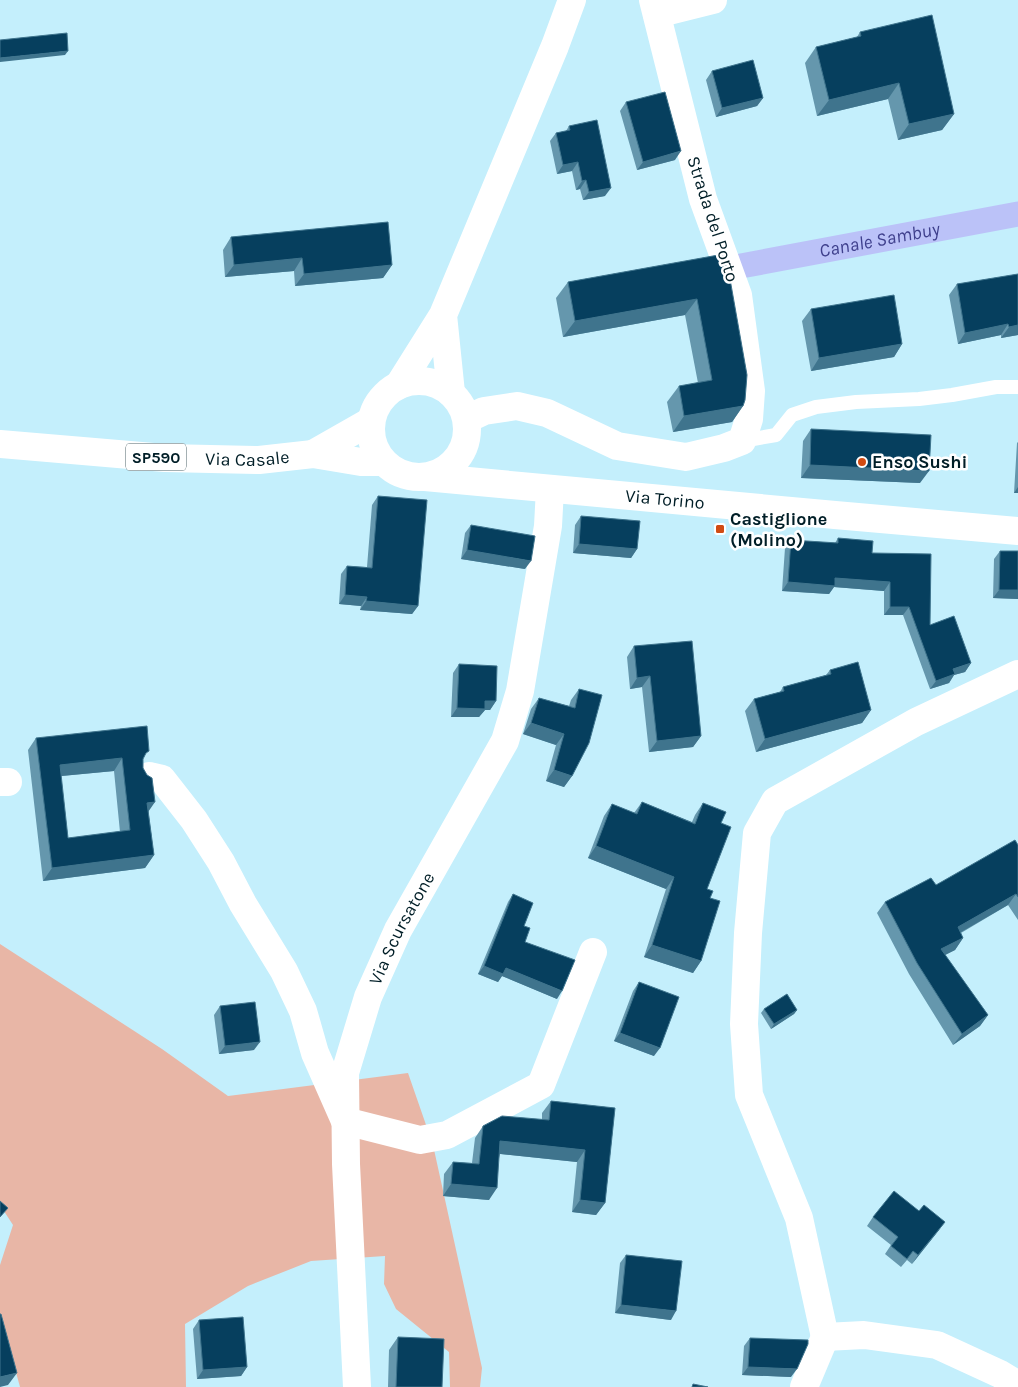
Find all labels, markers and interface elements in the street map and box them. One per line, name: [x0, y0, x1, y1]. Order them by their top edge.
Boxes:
street label: Strada del Porto: [682, 153, 744, 285]
water label: Canale Sambuy: [817, 218, 942, 262]
road number: SP590: [126, 444, 186, 471]
street label: Via Casale: [205, 446, 291, 471]
place label: Enso Sushi: [872, 451, 967, 473]
marker: Enso Sushi: [856, 456, 868, 468]
street label: Via Torino: [624, 485, 706, 514]
place label: Castiglione (Molino): [730, 508, 827, 551]
marker: Castiglione (Molino): [714, 523, 726, 535]
street label: Via Scursatone: [364, 868, 439, 988]

